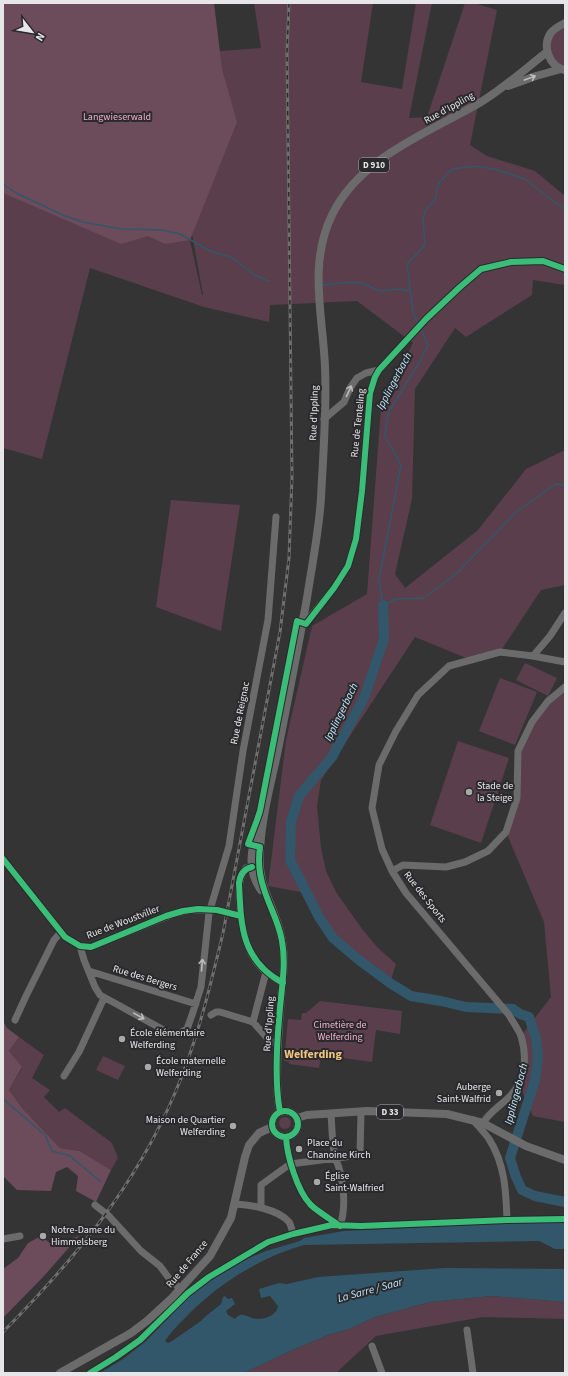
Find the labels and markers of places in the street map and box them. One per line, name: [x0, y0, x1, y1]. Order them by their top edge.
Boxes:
place label: Stade de la Steige: [477, 779, 513, 805]
marker: Stade de la Steige: [464, 787, 474, 797]
place label: École élémentaire Welferding: [130, 1026, 205, 1052]
marker: École élémentaire Welferding: [117, 1034, 127, 1044]
place label: École maternelle Welferding: [156, 1054, 226, 1080]
marker: École maternelle Welferding: [143, 1062, 153, 1072]
place label: Auberge Saint-Walfrid: [437, 1080, 491, 1106]
marker: Auberge Saint-Walfrid: [494, 1088, 504, 1098]
place label: Maison de Quartier Welferding: [146, 1113, 226, 1139]
marker: Maison de Quartier Welferding: [228, 1121, 238, 1131]
place label: Place du Chanoine Kirch: [307, 1136, 371, 1162]
marker: Place du Chanoine Kirch: [294, 1144, 304, 1154]
place label: Église Saint-Walfried: [325, 1169, 384, 1195]
marker: Église Saint-Walfried: [312, 1177, 322, 1187]
place label: Notre-Dame du Himmelsberg: [51, 1223, 115, 1249]
marker: Notre-Dame du Himmelsberg: [38, 1231, 48, 1241]

